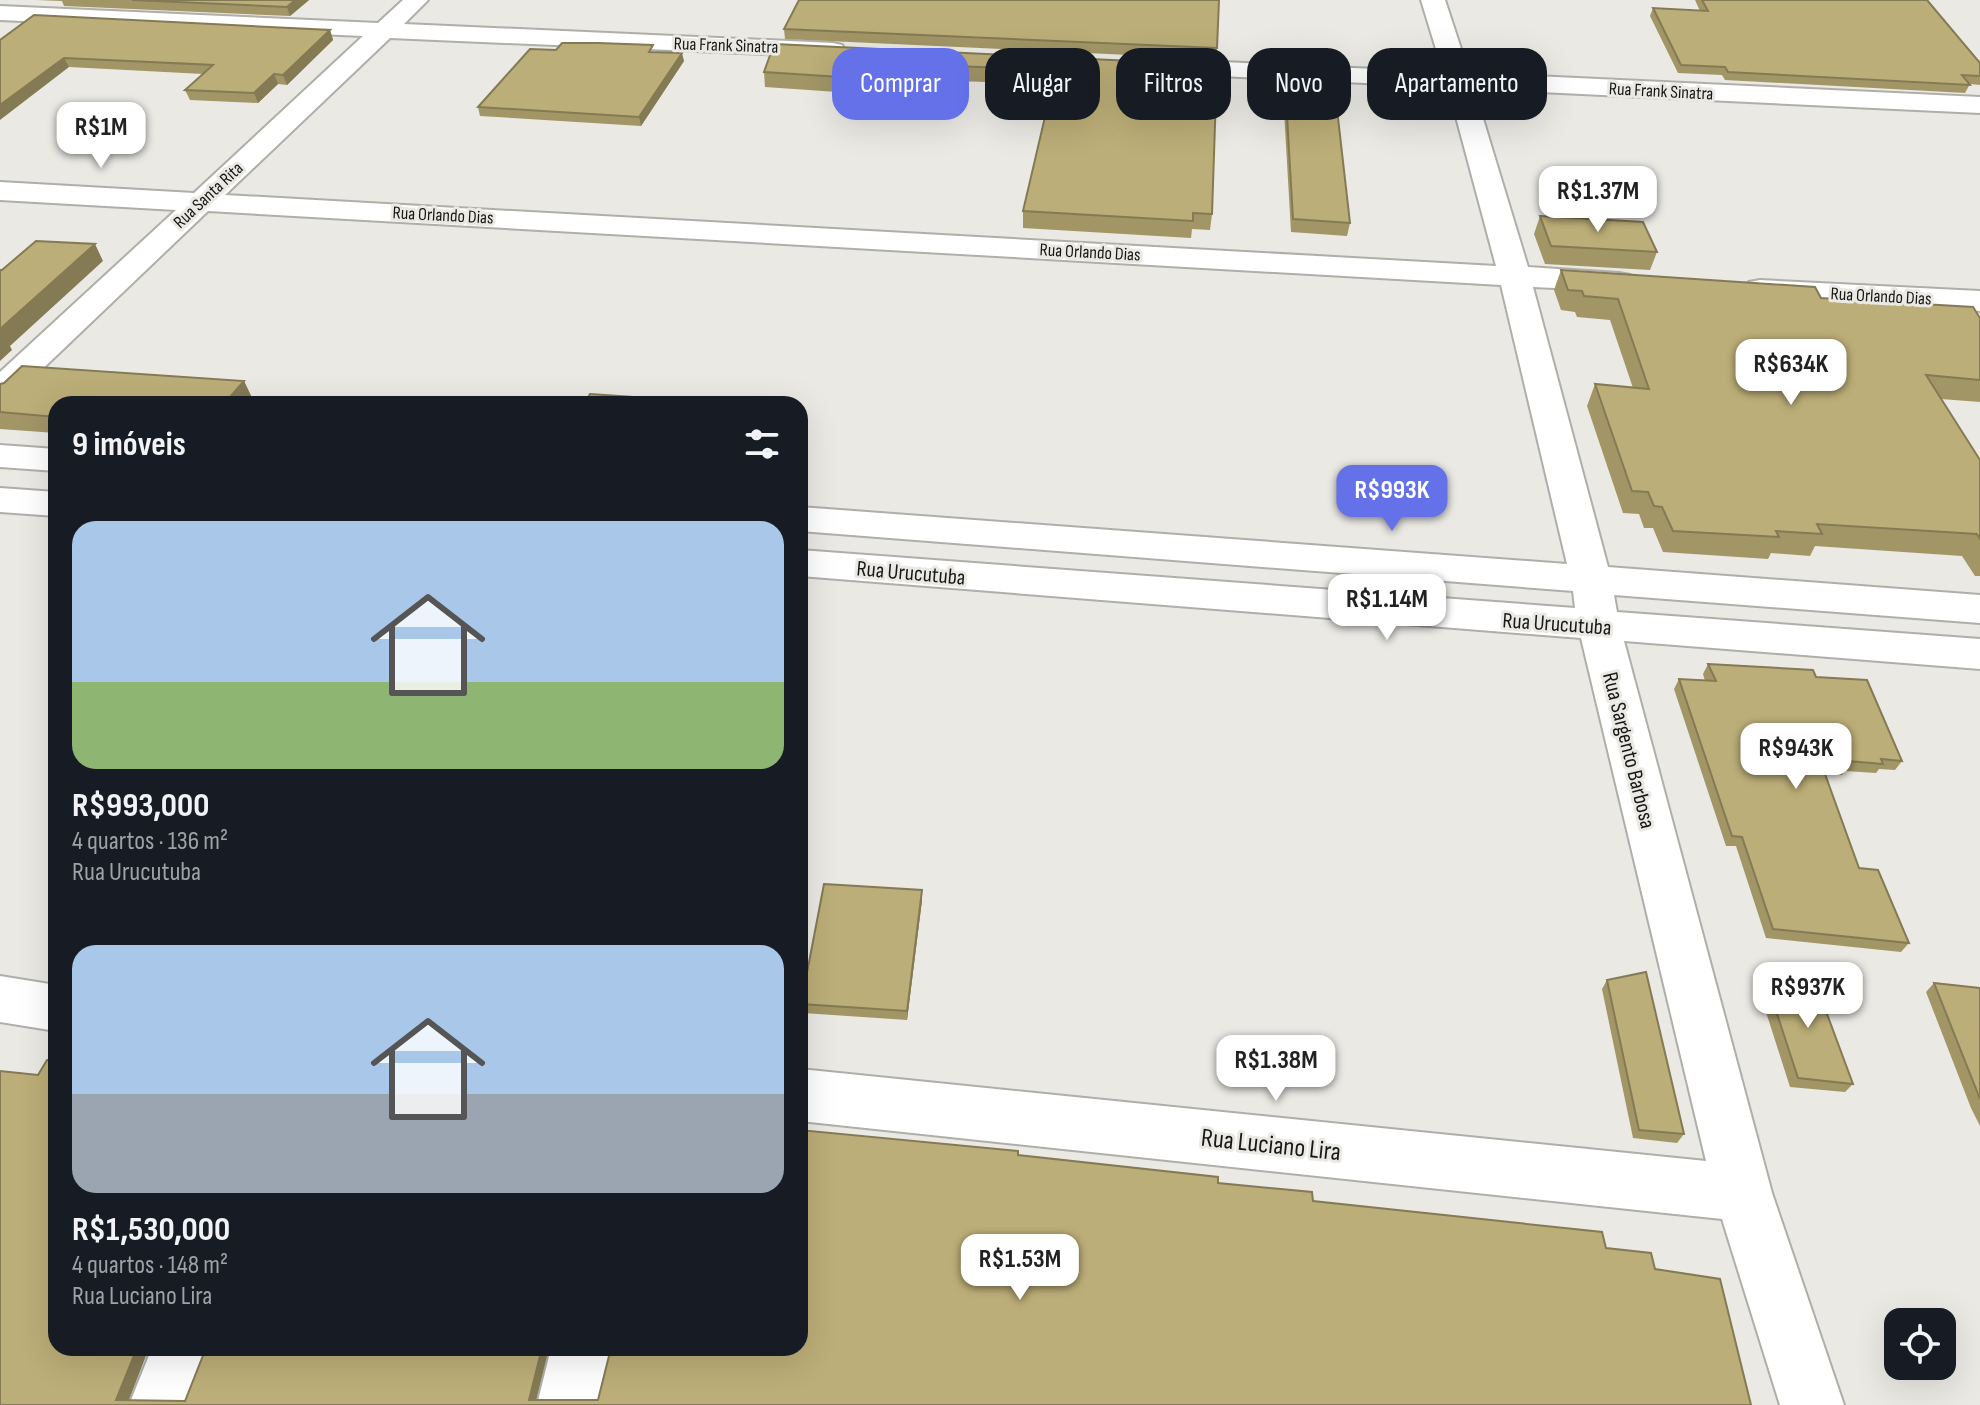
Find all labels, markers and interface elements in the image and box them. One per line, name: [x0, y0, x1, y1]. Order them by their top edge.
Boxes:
street label: Rua Frank Sinatra: [673, 33, 779, 58]
chip: Comprar: [832, 48, 969, 120]
chip: Alugar: [985, 48, 1100, 120]
chip: Filtros: [1116, 48, 1231, 120]
chip: Novo: [1247, 48, 1351, 120]
chip: Apartamento: [1367, 48, 1547, 120]
street label: Rua Frank Sinatra: [1608, 78, 1714, 105]
pin: R$1M: [54, 102, 148, 170]
text: R$1M: [75, 112, 127, 143]
street label: Rua Santa Rita: [169, 158, 247, 233]
pin: R$1.37M: [1524, 166, 1672, 234]
text: R$1.37M: [1557, 176, 1639, 207]
street label: Rua Orlando Dias: [392, 202, 494, 229]
street label: Rua Orlando Dias: [1039, 239, 1141, 266]
street label: Rua Orlando Dias: [1830, 283, 1932, 310]
pin: R$634K: [1726, 339, 1856, 407]
text: R$634K: [1754, 349, 1828, 380]
icon: filters: [740, 422, 784, 466]
text: 9 imóveis: [72, 424, 186, 465]
pin: R$993K: [1327, 465, 1457, 533]
text: R$993K: [1354, 475, 1430, 506]
street label: Rua Urucutuba: [855, 555, 966, 592]
icon: home: [356, 573, 500, 717]
pin: R$1.14M: [1313, 574, 1461, 642]
text: R$1.14M: [1346, 584, 1428, 615]
street label: Rua Urucutuba: [1501, 607, 1612, 642]
street label: Rua Sargento Barbosa: [1596, 669, 1661, 831]
pin: R$943K: [1731, 723, 1861, 791]
text: R$943K: [1759, 733, 1834, 764]
text: R$993,000: [72, 785, 209, 826]
text: 4 quartos · 136 m²: [72, 826, 228, 857]
text: Rua Urucutuba: [72, 857, 201, 888]
pin: R$937K: [1743, 962, 1873, 1030]
text: R$937K: [1771, 972, 1845, 1003]
icon: home: [356, 997, 500, 1141]
pin: R$1.38M: [1202, 1035, 1350, 1103]
text: R$1.38M: [1234, 1045, 1318, 1076]
street label: Rua Luciano Lira: [1199, 1123, 1342, 1168]
text: R$1,530,000: [72, 1209, 230, 1250]
pin: R$1.53M: [946, 1234, 1094, 1302]
text: R$1.53M: [979, 1244, 1061, 1275]
text: 4 quartos · 148 m²: [72, 1250, 228, 1281]
text: Rua Luciano Lira: [72, 1281, 212, 1312]
map controls: [1884, 1308, 1956, 1380]
button: locate: [1884, 1308, 1956, 1380]

